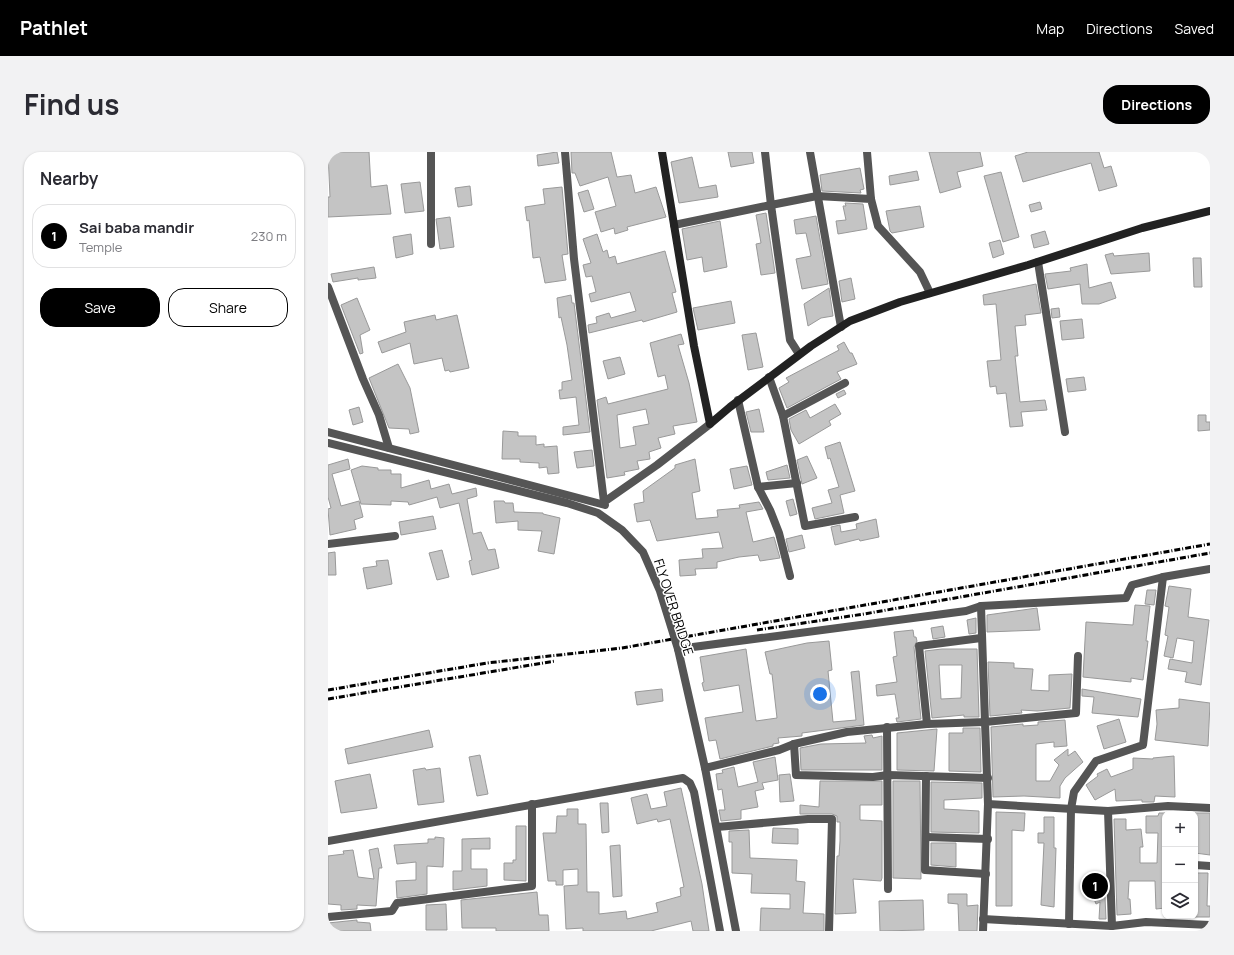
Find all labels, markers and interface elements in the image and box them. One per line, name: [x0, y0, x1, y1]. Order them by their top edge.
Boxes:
text: Pathlet: [20, 15, 88, 41]
text: Map: [1036, 19, 1064, 38]
text: Directions: [1086, 19, 1153, 38]
text: Saved: [1175, 19, 1214, 38]
text: Find us: [24, 85, 119, 123]
button: Directions: [1103, 85, 1210, 124]
text: Nearby: [40, 167, 98, 190]
text: Sai baba mandir: [79, 217, 194, 238]
text: 1: [51, 227, 57, 245]
text: 230 m: [251, 227, 287, 245]
text: Temple: [79, 238, 122, 256]
button: Save: [40, 288, 160, 327]
button: Share: [168, 288, 288, 327]
street label: FLY OVER BRIDGE: [650, 556, 698, 658]
your location: [810, 684, 830, 704]
map controls: [1162, 811, 1198, 919]
button: +: [1162, 811, 1198, 847]
button: −: [1162, 847, 1198, 883]
pin: 1: [1082, 871, 1108, 901]
button: layers: [1162, 883, 1198, 919]

